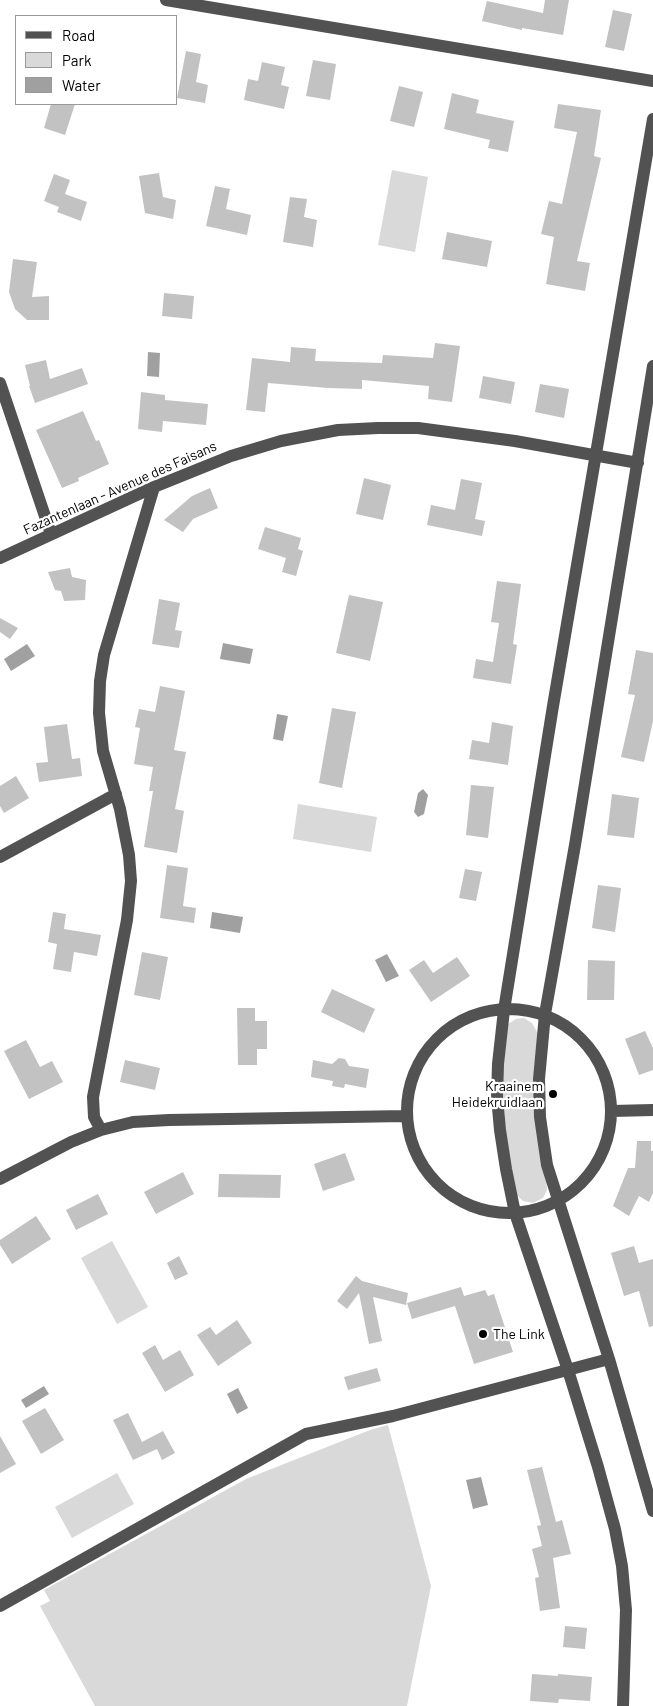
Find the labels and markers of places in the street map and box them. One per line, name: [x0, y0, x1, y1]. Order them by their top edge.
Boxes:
place label: Kraainem Heidekruidlaan: [452, 1078, 543, 1110]
marker: Kraainem Heidekruidlaan: [547, 1088, 559, 1100]
place label: The Link: [493, 1326, 545, 1342]
marker: The Link: [477, 1328, 489, 1340]

